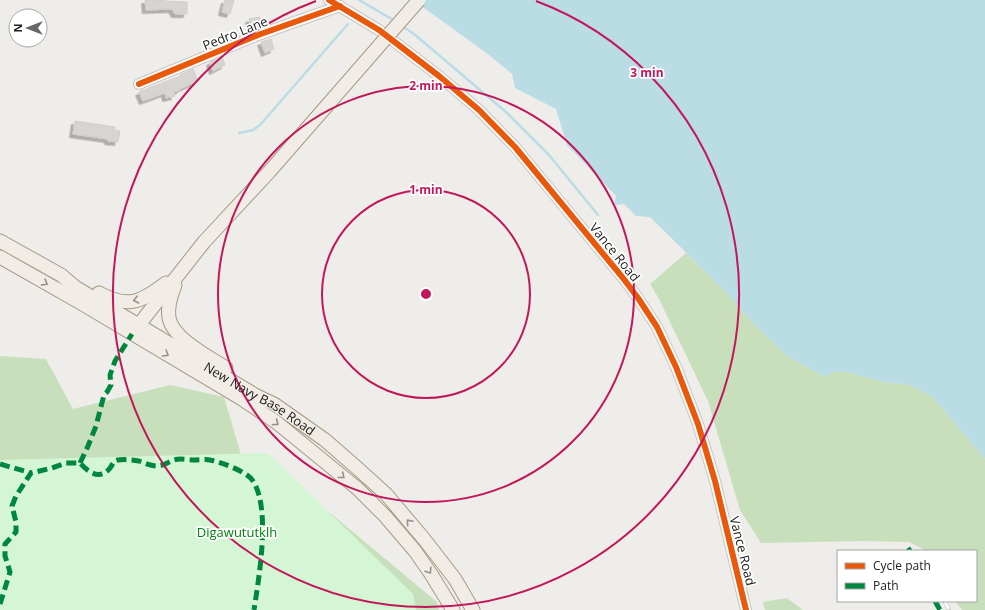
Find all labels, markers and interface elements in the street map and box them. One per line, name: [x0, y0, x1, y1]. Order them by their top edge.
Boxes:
north arrow: [8, 8, 48, 48]
street label: Pedro Lane: [200, 12, 270, 54]
text: N: [10, 24, 25, 32]
text: 3 min: [630, 64, 664, 81]
text: 2 min: [409, 77, 443, 94]
text: 1 min: [409, 181, 443, 198]
street label: Vance Road: [586, 219, 644, 285]
one-way arrow: [41, 278, 48, 285]
centre of rings: [419, 287, 433, 301]
one-way arrow: [133, 295, 140, 304]
one-way arrow: [162, 350, 169, 357]
street label: New Navy Base Road: [201, 357, 319, 439]
one-way arrow: [272, 418, 279, 426]
one-way arrow: [337, 471, 345, 478]
street label: Vance Road: [726, 514, 760, 588]
one-way arrow: [407, 519, 414, 526]
park label: Digawututklh: [197, 523, 277, 541]
legend: [837, 550, 977, 602]
text: Cycle path: [873, 557, 931, 574]
one-way arrow: [424, 567, 432, 574]
text: Path: [873, 577, 899, 594]

